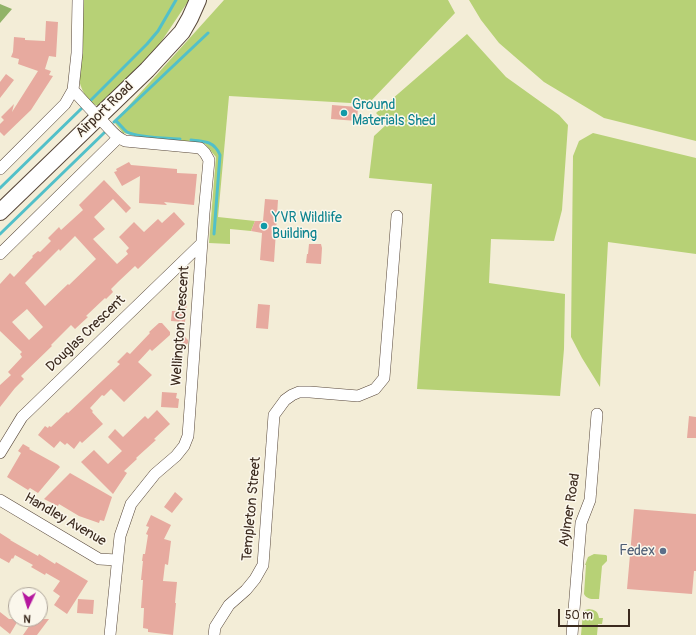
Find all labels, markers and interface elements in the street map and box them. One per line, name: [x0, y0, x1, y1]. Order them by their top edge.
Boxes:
street label: Airport Road: [73, 78, 137, 142]
place label: Ground Materials Shed: [352, 97, 436, 130]
marker: Ground Materials Shed: [339, 108, 349, 118]
place label: YVR Wildlife Building: [272, 210, 342, 242]
marker: YVR Wildlife Building: [259, 221, 269, 231]
street label: Wellington Crescent: [168, 265, 194, 387]
street label: Douglas Crescent: [43, 292, 129, 376]
street label: Templeton Street: [239, 456, 265, 562]
street label: Aylmer Road: [556, 472, 584, 548]
street label: Handley Avenue: [21, 490, 109, 550]
place label: Fedex: [619, 543, 655, 559]
marker: Fedex: [658, 546, 668, 556]
north arrow: [8, 587, 48, 627]
scale bar: [560, 601, 632, 627]
text: 50 m: [565, 608, 593, 623]
text: N: [23, 612, 31, 625]

